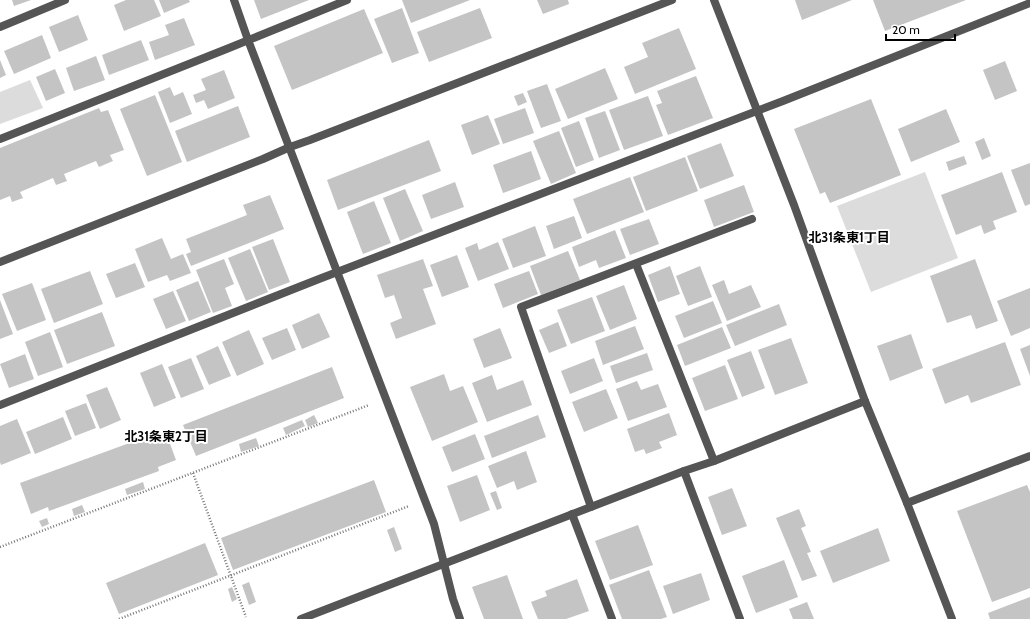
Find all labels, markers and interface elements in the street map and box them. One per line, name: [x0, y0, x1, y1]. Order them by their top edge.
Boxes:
scale bar: [886, 16, 955, 42]
text: 20 m: [892, 22, 920, 37]
district label: 北31条東1丁目: [808, 229, 890, 245]
district label: 北31条東2丁目: [124, 428, 208, 444]

